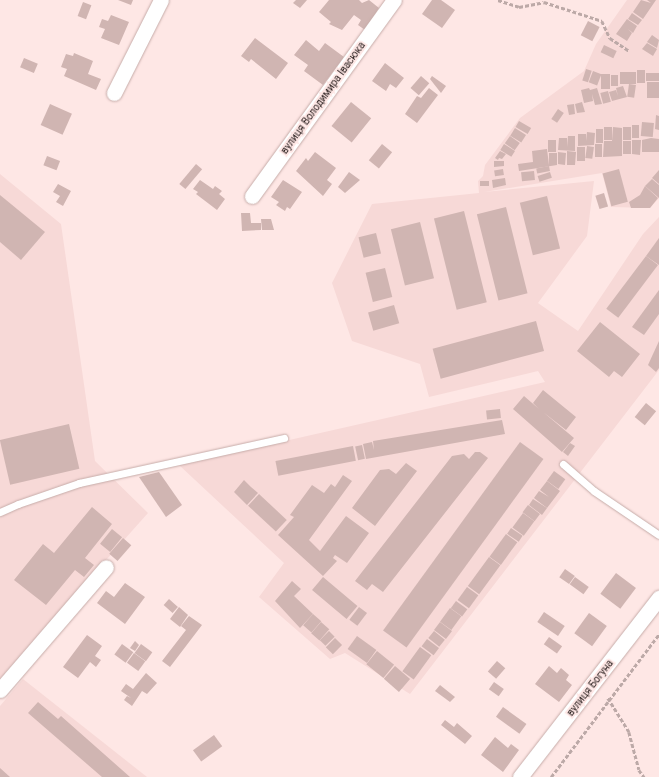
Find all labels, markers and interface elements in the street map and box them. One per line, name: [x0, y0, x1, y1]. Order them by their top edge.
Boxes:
street label: вулиця Володимира Івасюка: [278, 40, 368, 156]
street label: вулиця Богуна: [564, 658, 616, 718]

